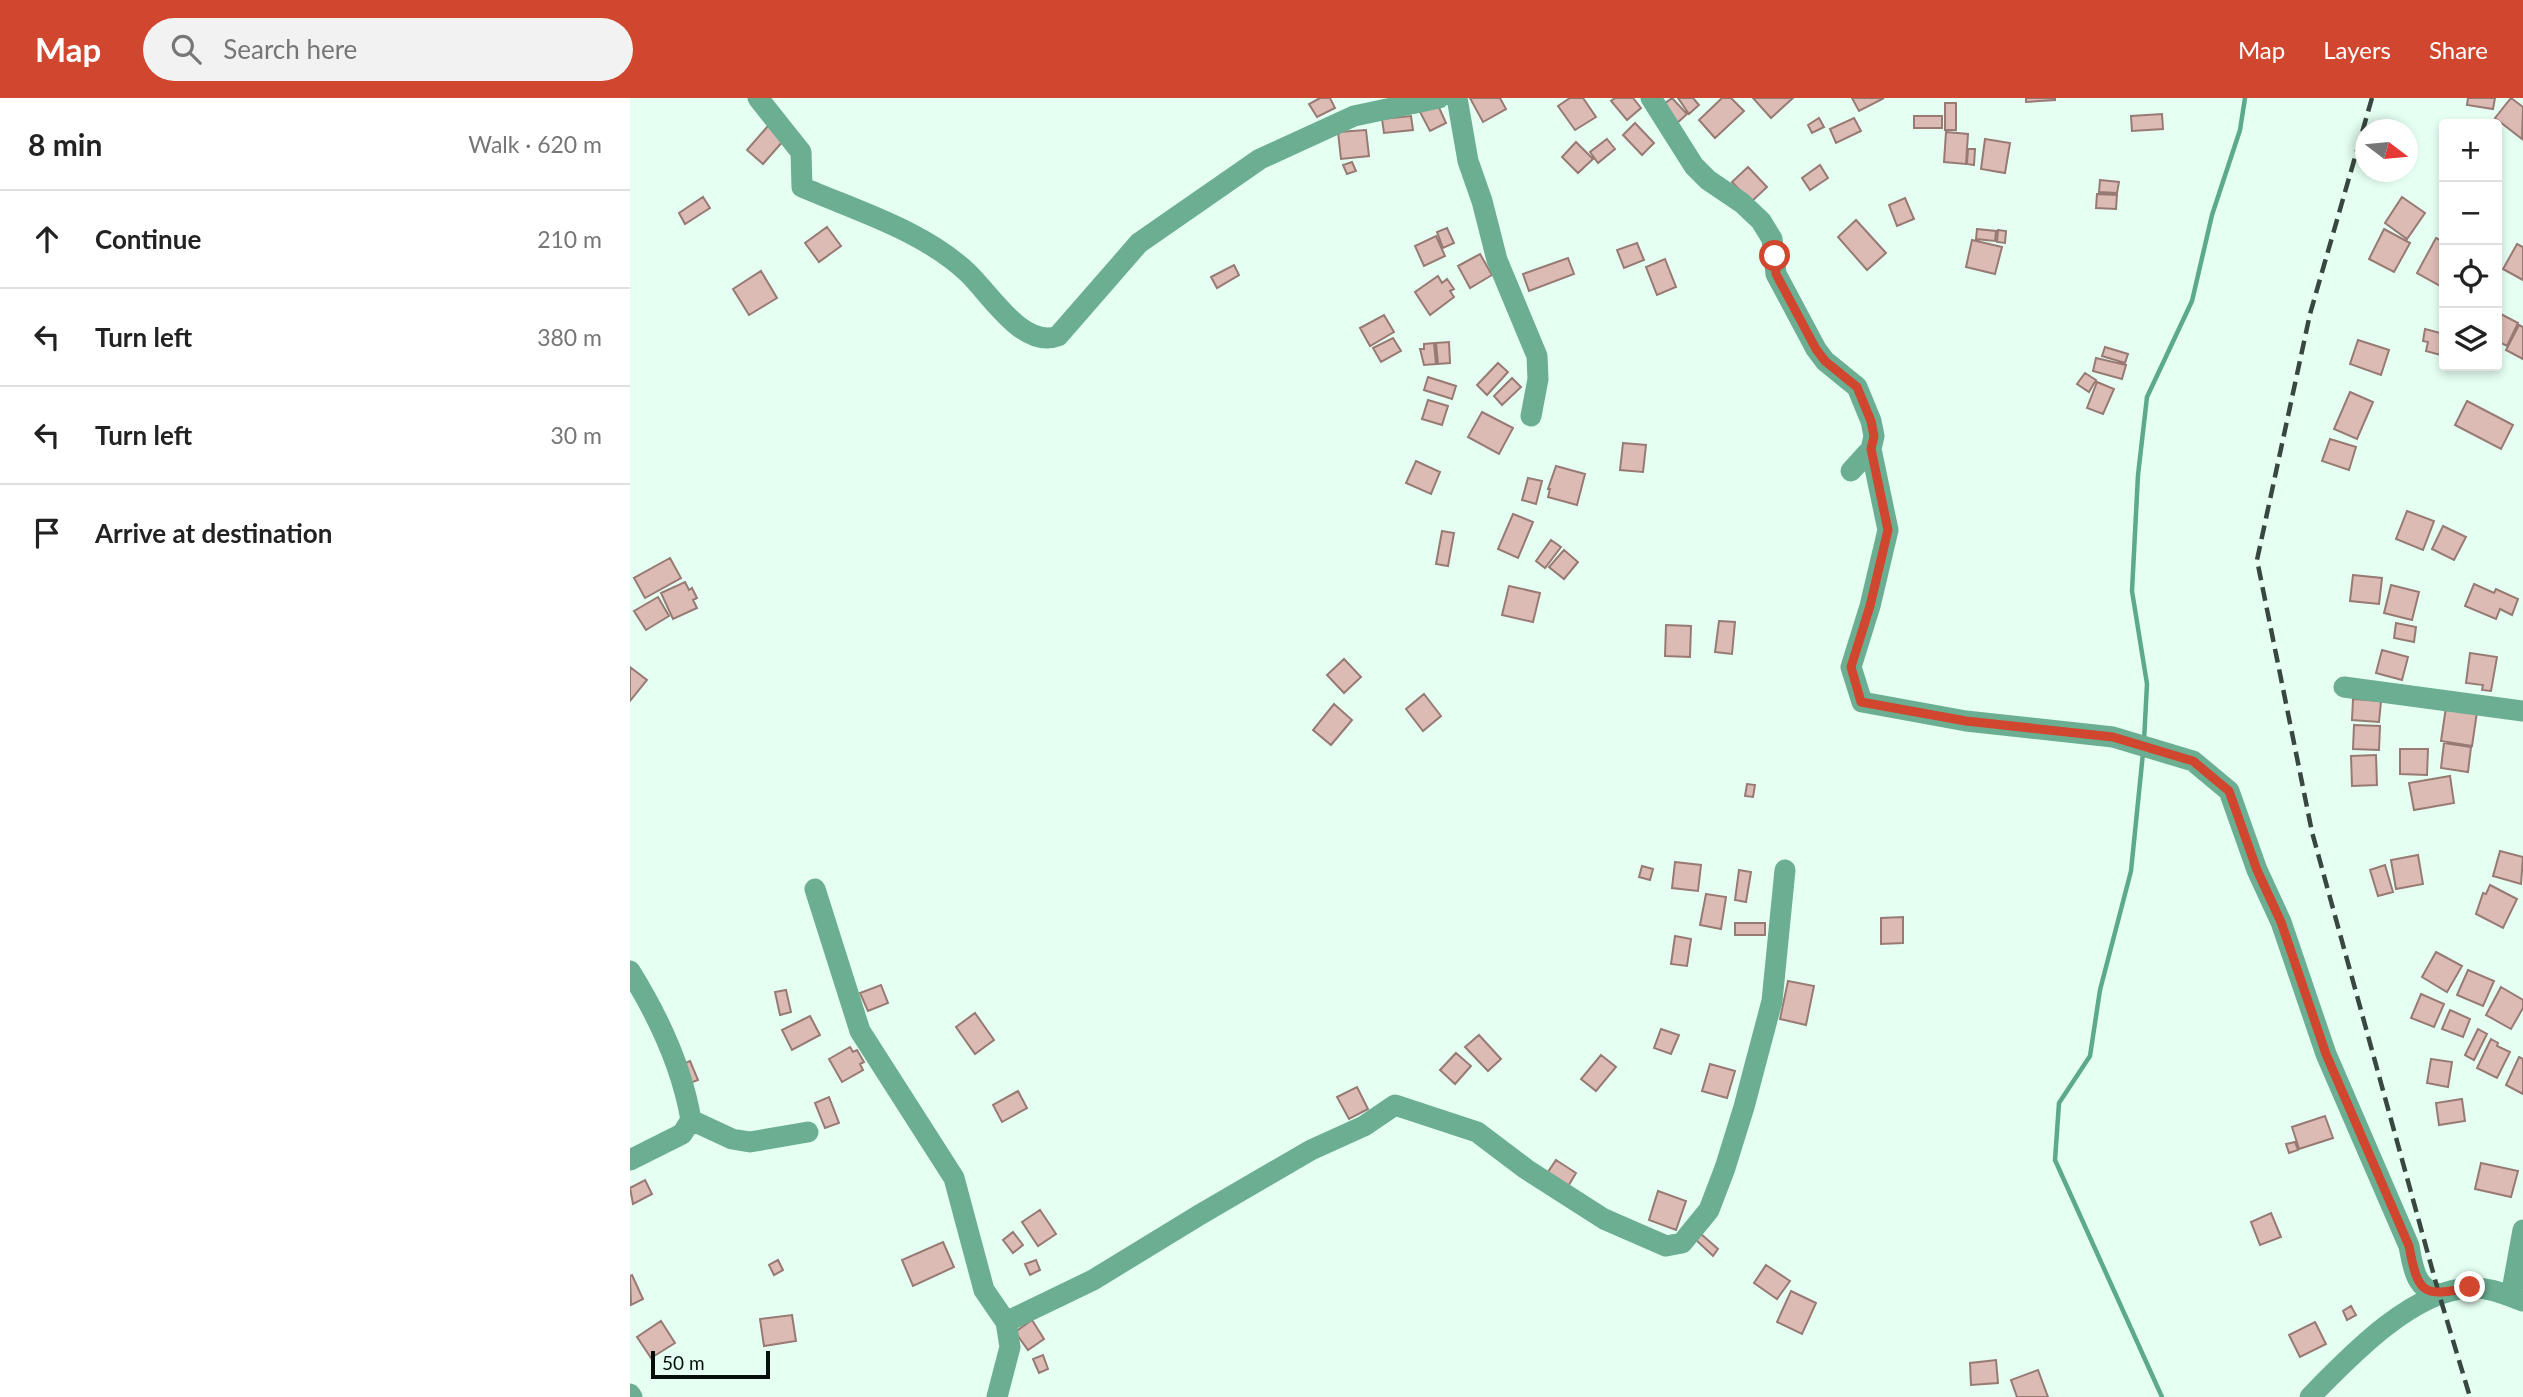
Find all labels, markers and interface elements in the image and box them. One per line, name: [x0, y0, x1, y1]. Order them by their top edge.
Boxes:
search box: [143, 18, 633, 81]
text: Map: [35, 29, 101, 69]
icon: search: [167, 30, 205, 68]
text: Search here: [223, 33, 357, 65]
text: Map: [2238, 35, 2285, 64]
text: Layers: [2323, 35, 2391, 64]
text: Share: [2429, 35, 2488, 64]
north arrow: [2355, 119, 2418, 182]
map controls: [2439, 119, 2502, 371]
button: +: [2439, 119, 2502, 182]
text: 8 min: [28, 126, 102, 162]
text: Walk · 620 m: [468, 130, 602, 158]
button: −: [2439, 182, 2502, 245]
icon: ahead: [28, 220, 66, 258]
text: Continue: [95, 223, 201, 255]
text: 210 m: [537, 225, 602, 253]
route start: [1759, 240, 1790, 271]
button: locate: [2439, 245, 2502, 308]
button: layers: [2439, 308, 2502, 371]
icon: left: [28, 318, 66, 356]
text: Turn left: [95, 321, 192, 353]
text: 380 m: [537, 323, 602, 351]
icon: left: [28, 416, 66, 454]
text: Turn left: [95, 419, 192, 451]
text: 30 m: [551, 421, 602, 449]
icon: arrive: [28, 514, 66, 552]
text: Arrive at destination: [95, 517, 332, 549]
route end: [2454, 1271, 2485, 1302]
scale bar: [651, 1348, 770, 1380]
text: 50 m: [662, 1351, 705, 1374]

